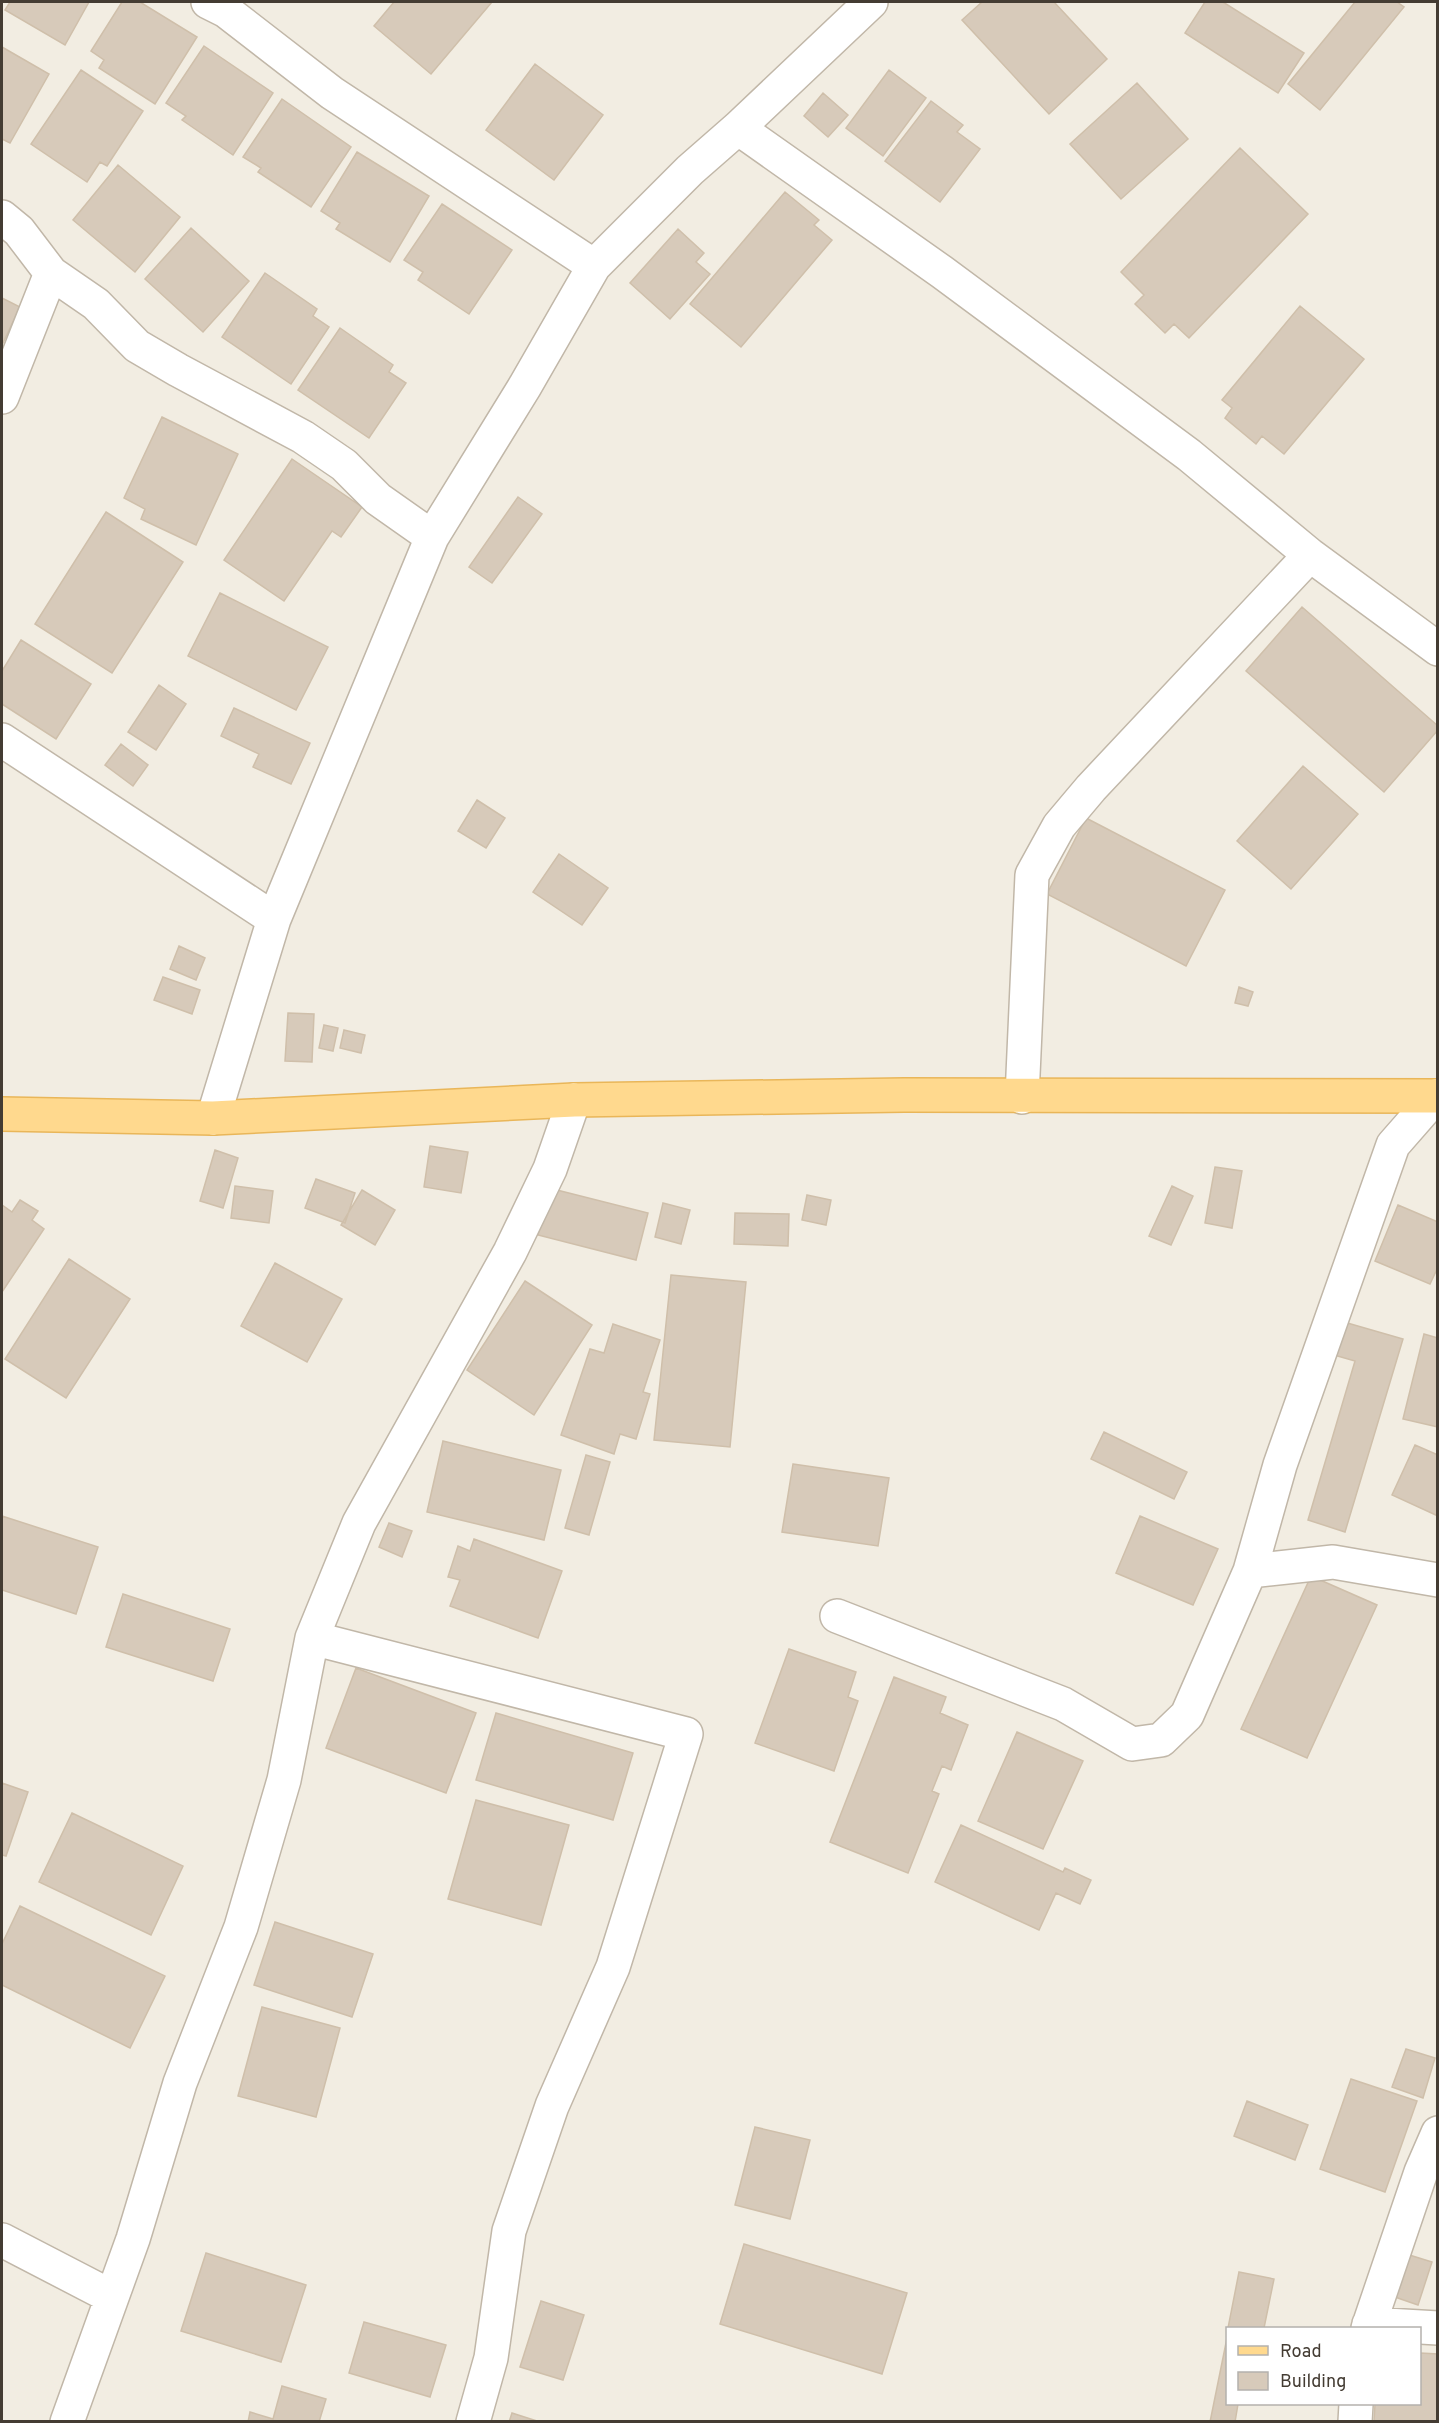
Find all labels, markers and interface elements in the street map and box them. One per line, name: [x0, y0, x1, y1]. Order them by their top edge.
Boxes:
legend: [1226, 2327, 1421, 2405]
text: Road: [1280, 2341, 1322, 2364]
text: Building: [1280, 2371, 1346, 2394]

